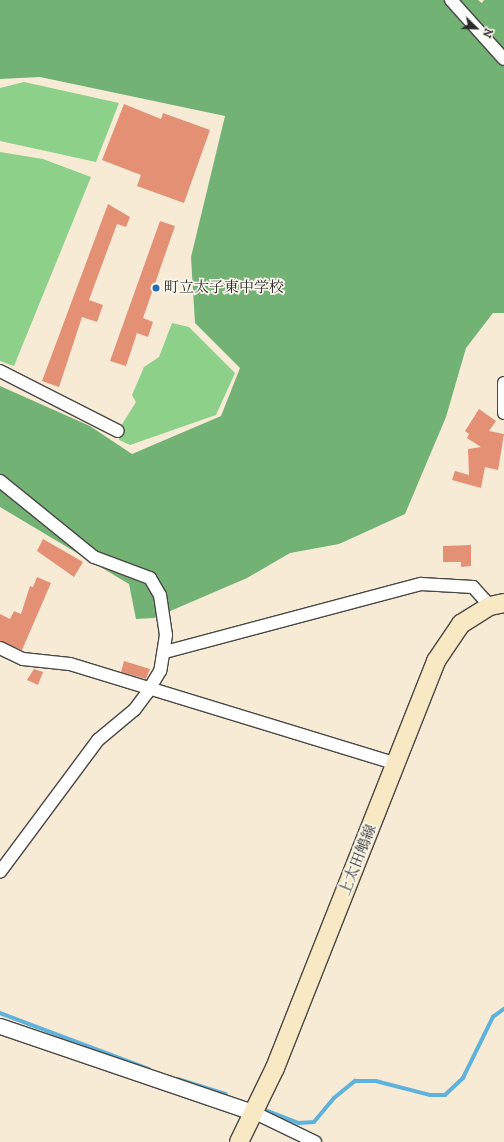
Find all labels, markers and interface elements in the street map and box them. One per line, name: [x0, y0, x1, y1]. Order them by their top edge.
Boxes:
north arrow: [456, 8, 496, 48]
text: N: [479, 26, 495, 40]
place label: 町立太子東中学校: [164, 279, 284, 297]
marker: 町立太子東中学校: [151, 283, 161, 293]
street label: 上太田鵤線: [336, 822, 380, 898]

